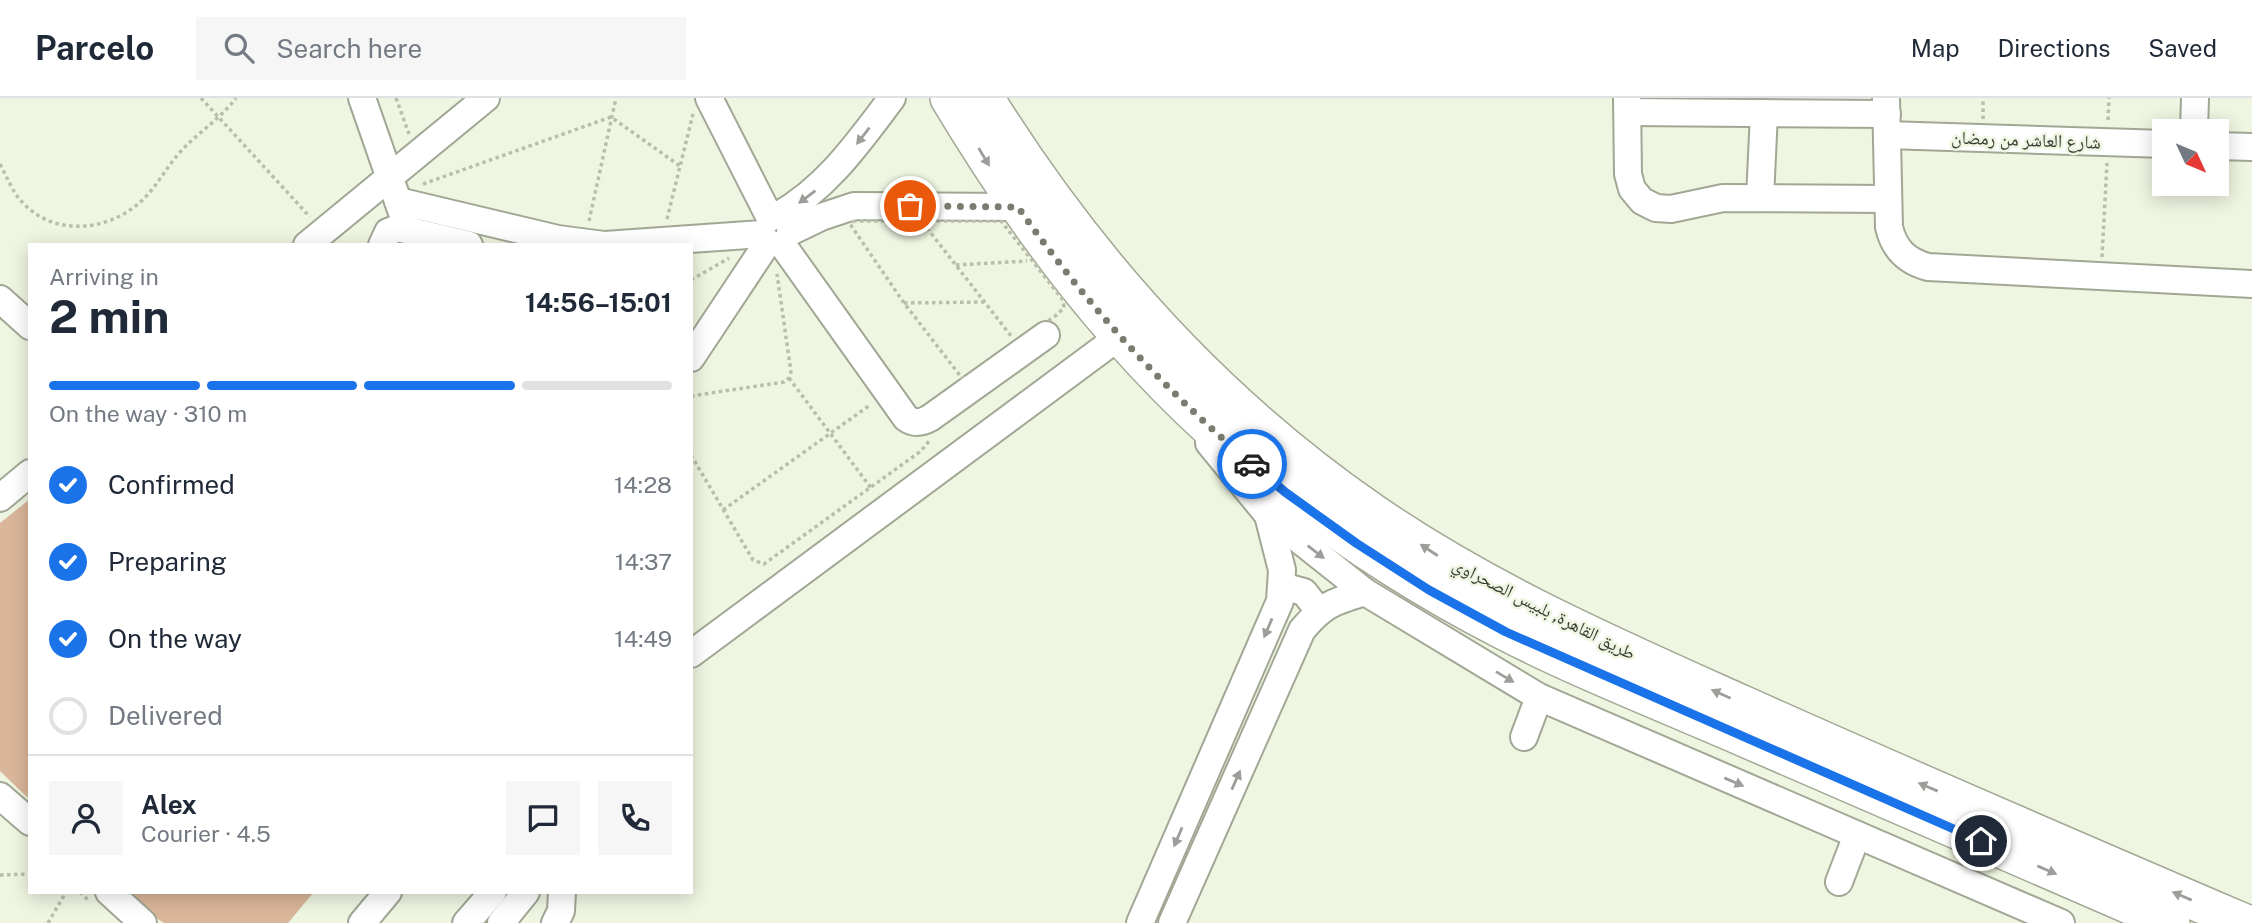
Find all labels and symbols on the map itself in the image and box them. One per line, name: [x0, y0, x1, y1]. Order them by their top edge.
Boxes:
north arrow: [2152, 119, 2230, 196]
street label: شارع العاشر من رمضان: [1951, 126, 2101, 154]
one-way arrow: [856, 127, 871, 145]
one-way arrow: [978, 147, 991, 166]
pin: [880, 176, 940, 236]
one-way arrow: [798, 190, 816, 204]
courier: [1217, 429, 1287, 499]
one-way arrow: [1420, 543, 1439, 556]
one-way arrow: [1306, 545, 1324, 560]
street label: طريق القاهرة, بلبيس الصحراوي: [1447, 553, 1639, 668]
one-way arrow: [1262, 618, 1274, 638]
one-way arrow: [1496, 670, 1515, 683]
one-way arrow: [1710, 688, 1731, 699]
one-way arrow: [1231, 769, 1242, 790]
one-way arrow: [1724, 776, 1745, 787]
one-way arrow: [1917, 782, 1938, 793]
pin: [1951, 811, 2011, 871]
one-way arrow: [1172, 826, 1183, 847]
one-way arrow: [2037, 864, 2057, 876]
one-way arrow: [2172, 890, 2193, 901]

